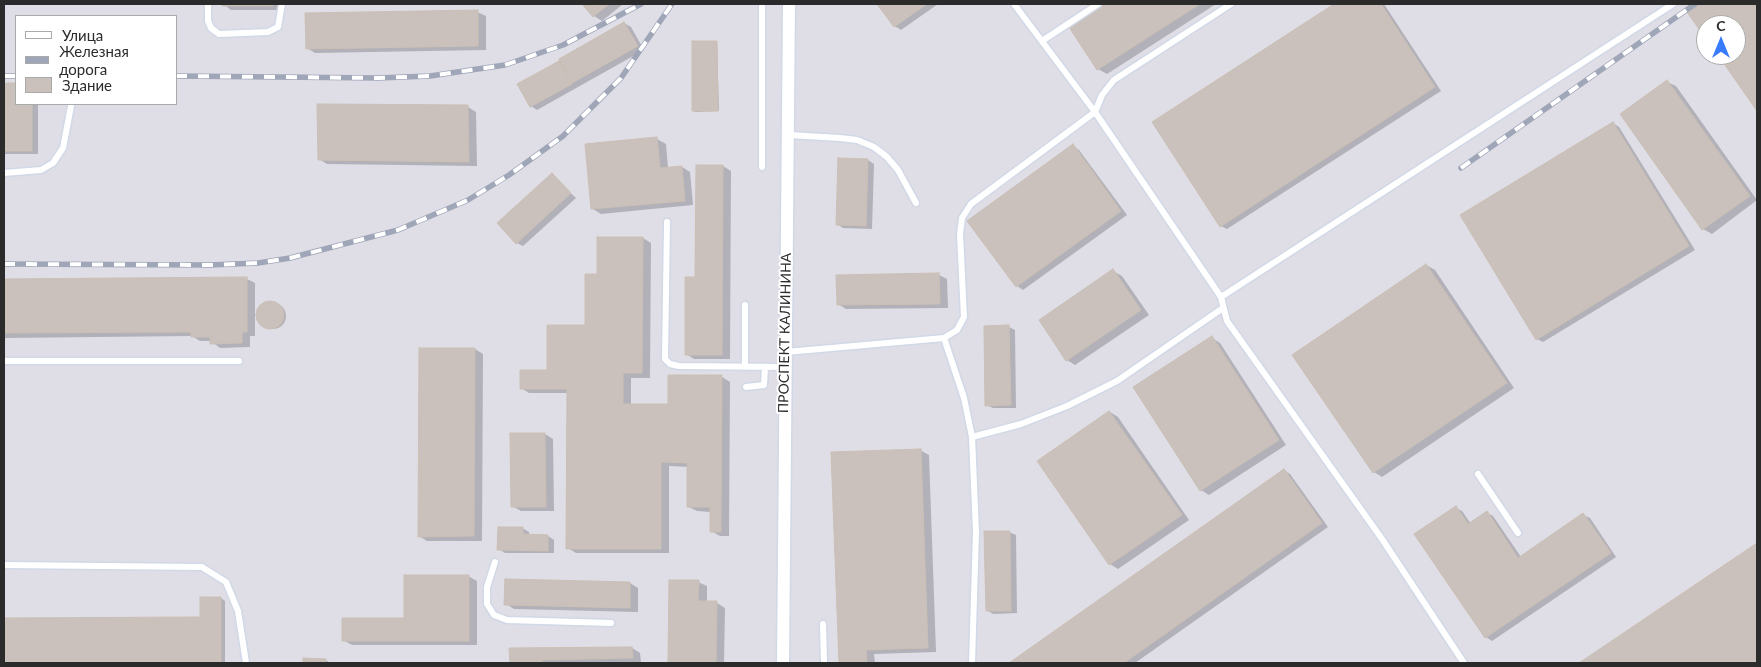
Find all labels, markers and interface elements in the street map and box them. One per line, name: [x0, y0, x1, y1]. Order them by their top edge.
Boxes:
legend: [15, 15, 178, 105]
north arrow: [1696, 15, 1746, 65]
text: С: [1716, 17, 1726, 34]
text: Улица: [62, 26, 103, 44]
text: Железная дорога: [59, 42, 129, 78]
text: Здание: [62, 76, 112, 94]
street label: ПРОСПЕКТ КАЛИНИНА: [775, 253, 795, 413]

